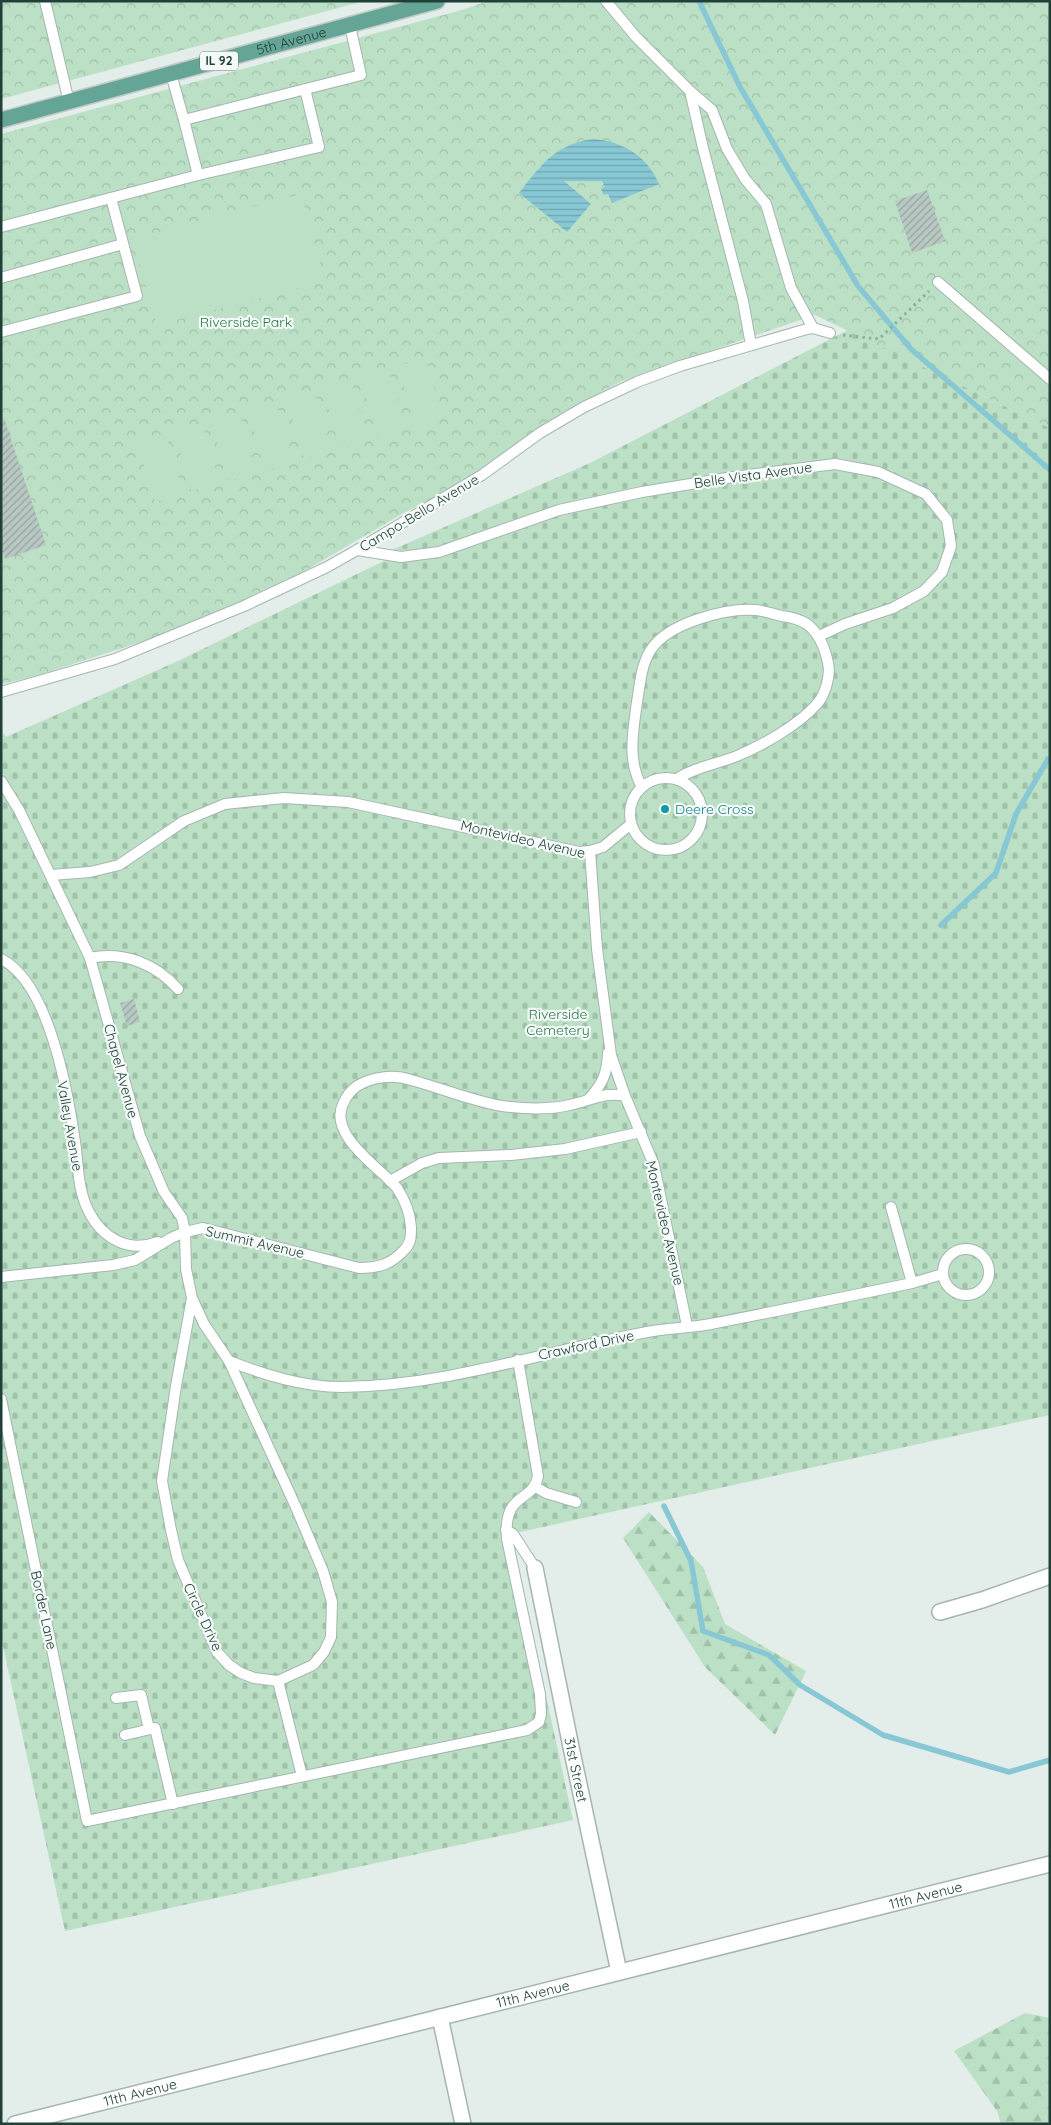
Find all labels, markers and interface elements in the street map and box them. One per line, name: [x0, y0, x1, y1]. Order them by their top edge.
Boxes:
street label: 5th Avenue: [254, 23, 329, 59]
road number: IL 92: [200, 51, 238, 70]
park label: Riverside Park: [200, 313, 292, 331]
street label: Belle Vista Avenue: [693, 458, 813, 492]
street label: Campo-Bello Avenue: [356, 470, 482, 556]
place label: Deere Cross: [675, 800, 754, 818]
marker: Deere Cross: [659, 803, 671, 815]
street label: Montevideo Avenue: [459, 816, 587, 862]
park label: Riverside Cemetery: [526, 1005, 590, 1039]
street label: Chapel Avenue: [100, 1022, 142, 1120]
street label: Valley Avenue: [53, 1079, 87, 1173]
street label: Montevideo Avenue: [642, 1159, 688, 1287]
street label: Summit Avenue: [204, 1222, 306, 1262]
street label: Crawford Drive: [537, 1326, 636, 1364]
street label: Border Lane: [27, 1569, 61, 1651]
street label: Circle Drive: [179, 1580, 227, 1654]
street label: 31st Street: [560, 1736, 592, 1804]
street label: 11th Avenue: [887, 1877, 964, 1913]
street label: 11th Avenue: [494, 1976, 571, 2012]
street label: 11th Avenue: [102, 2075, 179, 2110]

